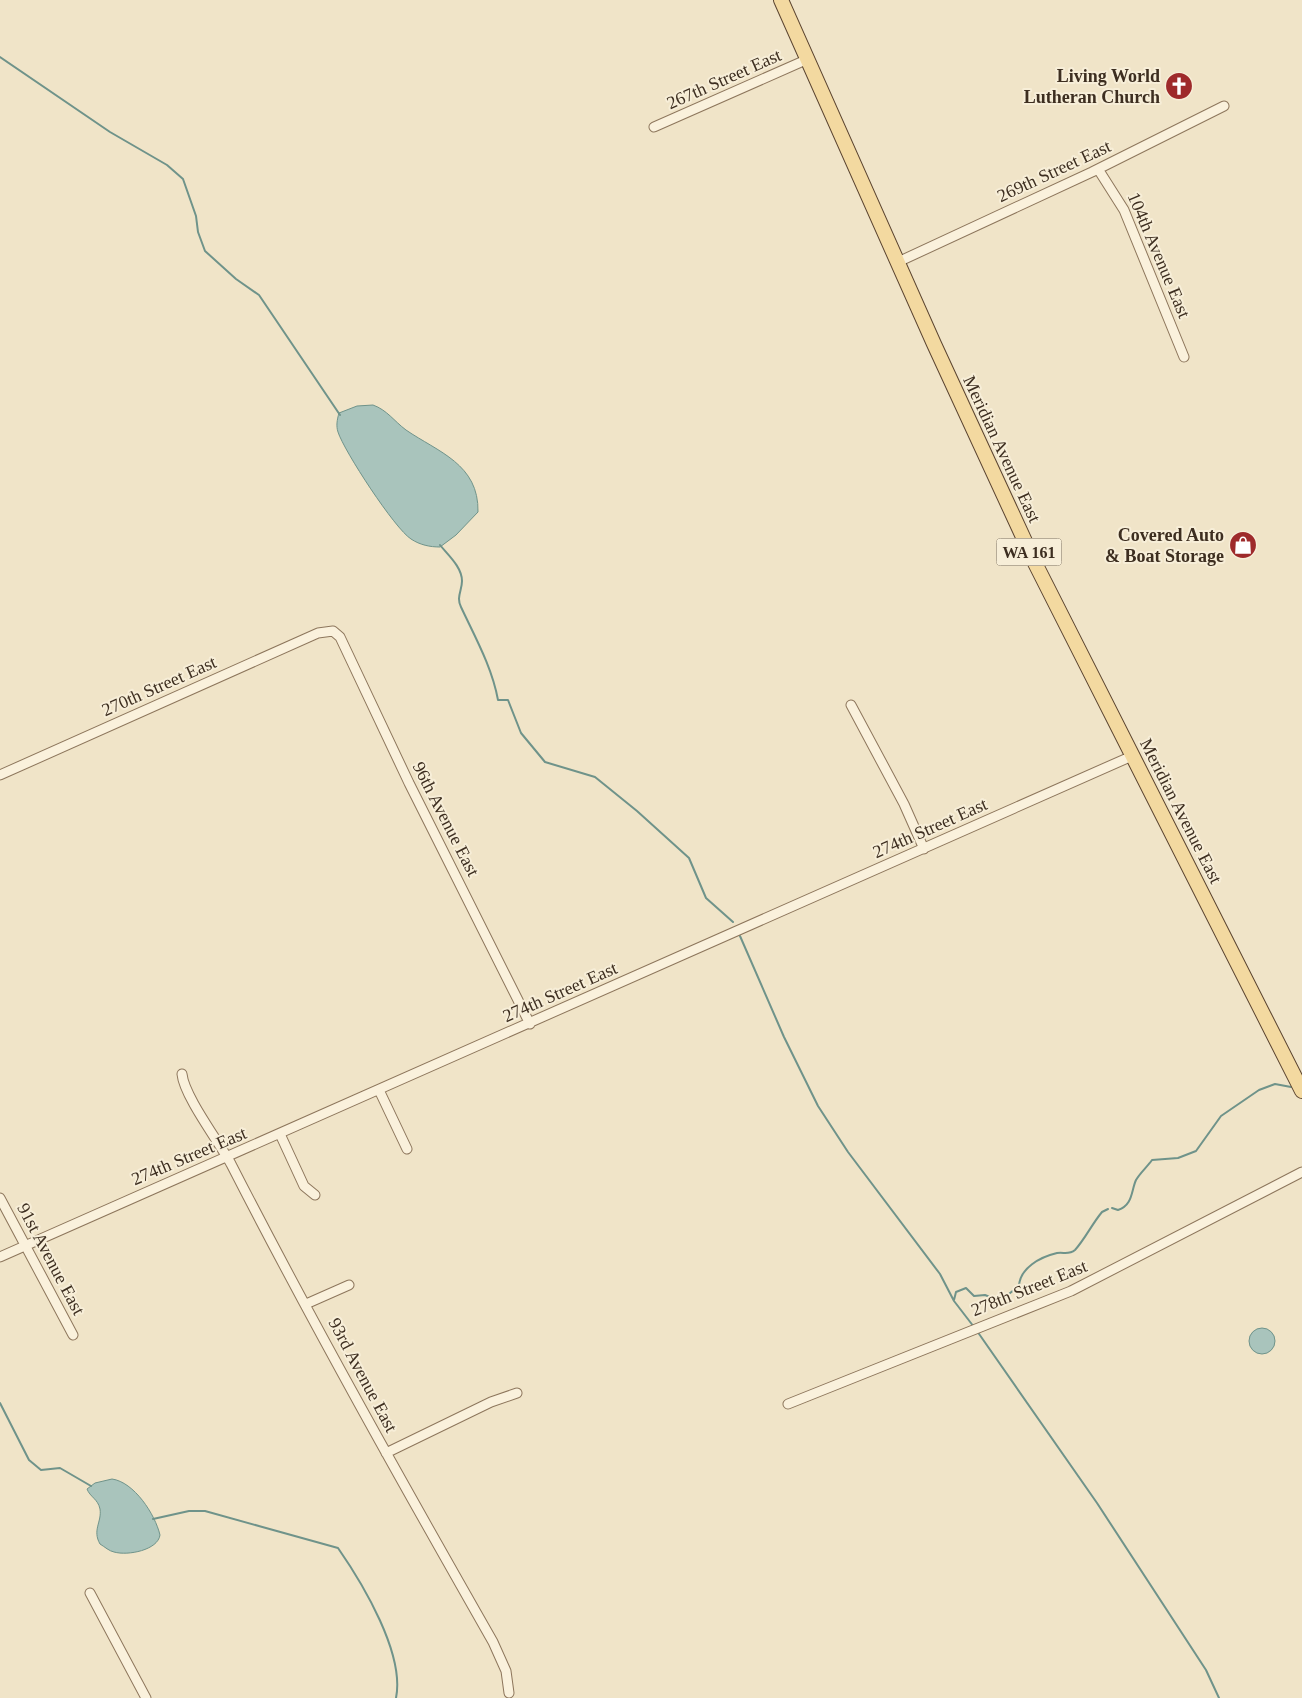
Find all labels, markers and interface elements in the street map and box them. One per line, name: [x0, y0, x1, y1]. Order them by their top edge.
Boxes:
street label: 267th Street East: [664, 45, 784, 113]
place label: Living World Lutheran Church: [1024, 66, 1160, 107]
church icon: Living World Lutheran Church: [1164, 71, 1194, 101]
street label: 269th Street East: [994, 136, 1114, 206]
street label: 104th Avenue East: [1123, 189, 1195, 321]
street label: Meridian Avenue East: [959, 372, 1045, 526]
place label: Covered Auto & Boat Storage: [1105, 525, 1224, 566]
shop icon: Covered Auto & Boat Storage: [1228, 530, 1258, 560]
road number: WA 161: [996, 538, 1062, 566]
street label: 270th Street East: [99, 652, 219, 720]
street label: Meridian Avenue East: [1136, 735, 1226, 887]
street label: 96th Avenue East: [409, 758, 483, 880]
street label: 274th Street East: [870, 794, 990, 862]
street label: 274th Street East: [500, 958, 620, 1026]
street label: 274th Street East: [128, 1123, 250, 1189]
street label: 91st Avenue East: [13, 1200, 89, 1318]
street label: 278th Street East: [968, 1256, 1090, 1320]
street label: 93rd Avenue East: [324, 1314, 402, 1436]

